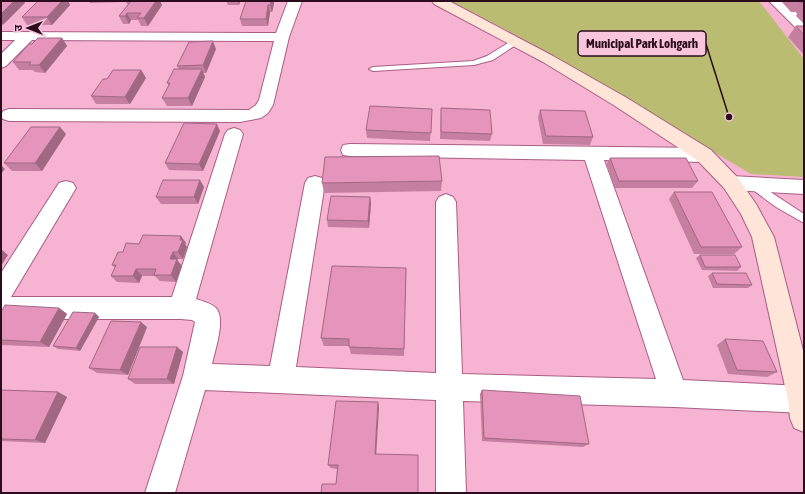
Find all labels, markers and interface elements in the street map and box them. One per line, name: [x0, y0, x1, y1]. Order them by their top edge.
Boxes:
north arrow: [8, 8, 48, 48]
text: उ: [12, 24, 24, 31]
callout: Municipal Park Lohgarh: [578, 31, 706, 56]
text: Municipal Park Lohgarh: [586, 36, 698, 51]

